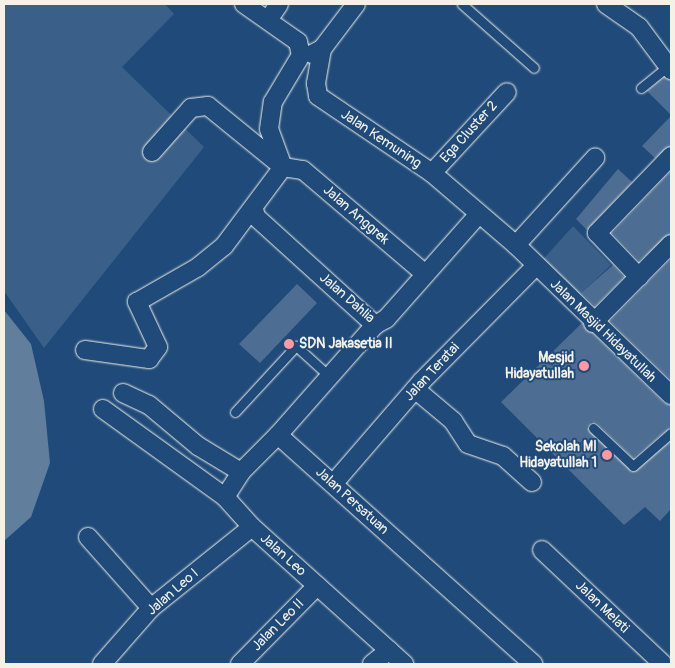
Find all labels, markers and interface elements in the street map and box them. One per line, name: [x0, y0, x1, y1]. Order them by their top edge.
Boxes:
street label: Ega Cluster 2: [437, 98, 501, 166]
street label: Jalan Kemuning: [338, 106, 424, 172]
street label: Jalan Anggrek: [319, 182, 393, 248]
street label: Jalan Dahlia: [316, 269, 378, 327]
street label: Jalan Masjid Hidayatullah: [546, 276, 660, 386]
place label: SDN Jakasetia II: [299, 336, 393, 352]
marker: SDN Jakasetia II: [283, 338, 295, 350]
street label: Jalan Teratai: [401, 340, 463, 404]
place label: Mesjid Hidayatullah: [505, 350, 574, 382]
marker: Mesjid Hidayatullah: [578, 360, 590, 372]
place label: Sekolah MI Hidayatullah 1: [519, 439, 597, 472]
marker: Sekolah MI Hidayatullah 1: [601, 449, 613, 461]
street label: Jalan Persatuan: [312, 464, 392, 538]
street label: Jalan Leo: [257, 530, 309, 580]
street label: Jalan Leo I: [144, 565, 202, 619]
street label: Jalan Melati: [572, 577, 632, 637]
street label: Jalan Leo II: [248, 595, 308, 655]

